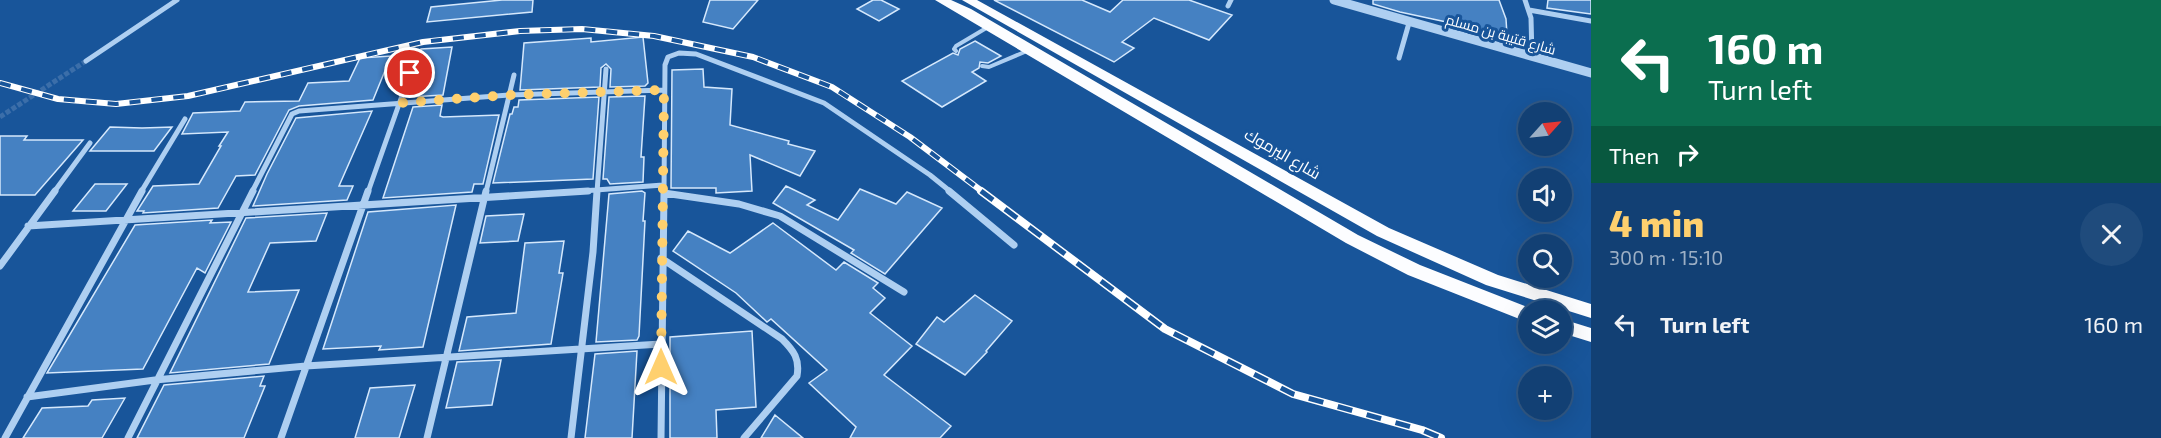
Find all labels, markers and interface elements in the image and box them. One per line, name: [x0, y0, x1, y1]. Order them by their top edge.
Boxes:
street label: شارع قتيبة بن مسلم: [1444, 10, 1558, 60]
text: 160 m: [1708, 22, 1824, 72]
icon: left: [1609, 24, 1687, 102]
pin: [384, 47, 435, 98]
icon: arrive: [393, 56, 426, 89]
text: Turn left: [1708, 73, 1812, 105]
north arrow: [1518, 102, 1572, 156]
map controls: [1518, 102, 1572, 420]
street label: شارع اليرموك: [1240, 124, 1324, 185]
icon: right: [1671, 138, 1704, 171]
text: Then: [1609, 142, 1659, 168]
button: sound: [1518, 168, 1572, 222]
text: 4 min: [1609, 201, 1704, 244]
button: close: [2080, 203, 2143, 266]
button: search: [1518, 234, 1572, 288]
text: 300 m · 15:10: [1609, 245, 1723, 269]
button: layers: [1518, 300, 1572, 354]
icon: left: [1609, 308, 1642, 341]
text: Turn left: [1660, 311, 1749, 337]
text: 160 m: [2084, 311, 2143, 337]
position arrow: [629, 335, 693, 399]
button: +: [1518, 366, 1572, 420]

